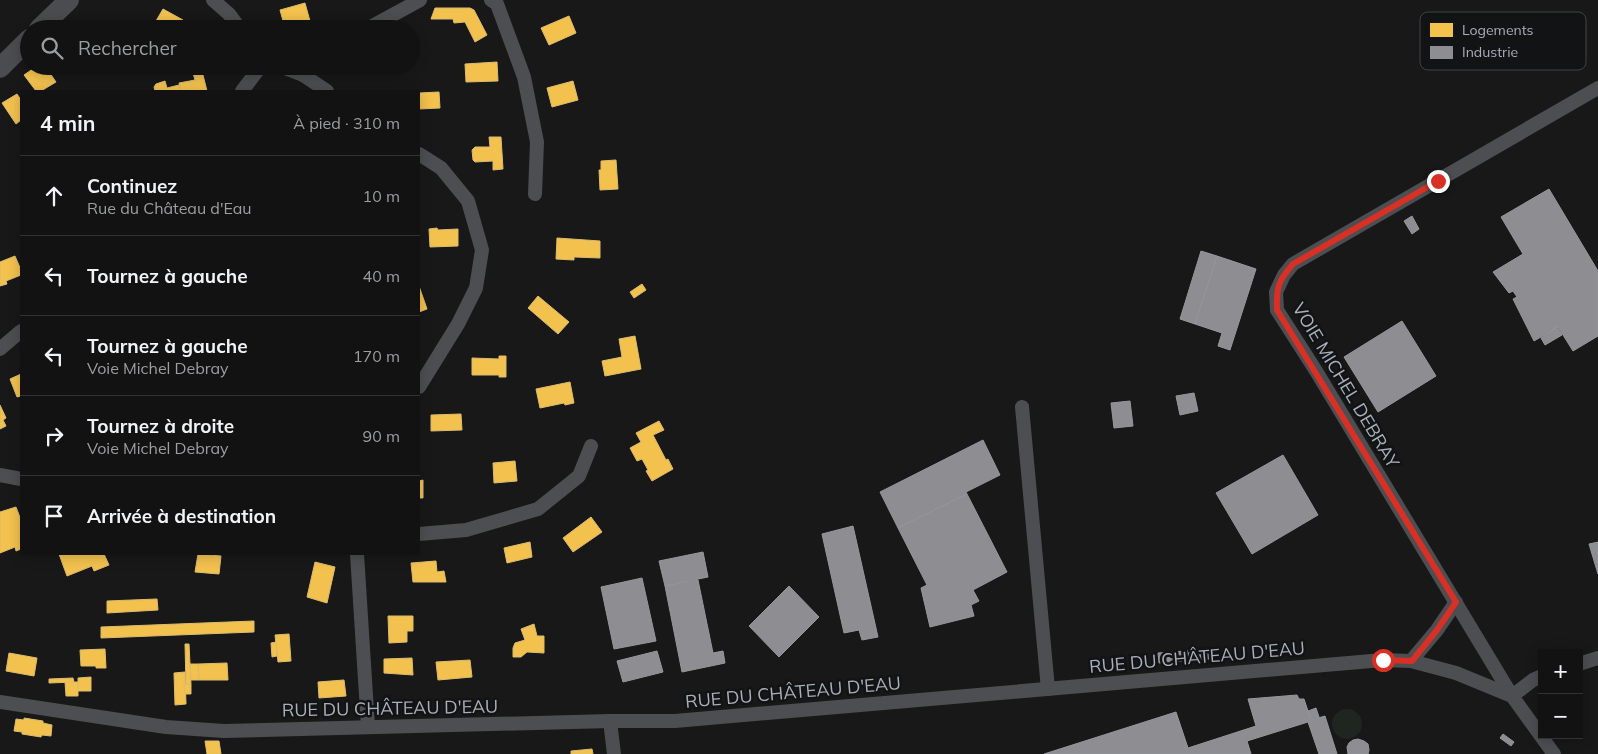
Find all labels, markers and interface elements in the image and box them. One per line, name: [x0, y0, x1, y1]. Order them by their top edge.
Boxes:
legend: [1420, 12, 1586, 70]
search box: [20, 20, 420, 75]
text: Logements: [1462, 21, 1534, 39]
icon: search: [38, 34, 66, 62]
text: Rechercher: [78, 36, 177, 60]
text: Industrie: [1462, 43, 1518, 61]
text: 4 min: [40, 110, 95, 136]
text: À pied · 310 m: [293, 113, 400, 133]
route end: [1427, 170, 1450, 193]
text: Continuez: [87, 174, 177, 198]
icon: ahead: [40, 182, 68, 210]
text: 10 m: [363, 186, 400, 206]
text: Rue du Château d'Eau: [87, 198, 252, 218]
icon: left: [40, 262, 68, 290]
text: Tournez à gauche: [87, 264, 248, 288]
text: 40 m: [363, 266, 400, 286]
street label: VOIE MICHEL DEBRAY: [1287, 298, 1405, 473]
text: Tournez à gauche: [87, 334, 248, 358]
icon: left: [40, 342, 68, 370]
text: 170 m: [353, 346, 400, 366]
text: Voie Michel Debray: [87, 358, 229, 378]
text: Tournez à droite: [87, 414, 234, 438]
icon: right: [40, 422, 68, 450]
text: 90 m: [363, 426, 400, 446]
text: Voie Michel Debray: [87, 438, 229, 458]
icon: arrive: [40, 502, 68, 530]
text: Arrivée à destination: [87, 504, 276, 528]
street label: RUE DU CHÂTEAU D'EAU: [1088, 636, 1306, 678]
route start: [1372, 649, 1395, 672]
map controls: [1538, 649, 1583, 739]
button: +: [1538, 649, 1583, 694]
street label: RUE DU CHÂTEAU D'EAU: [684, 671, 902, 713]
button: −: [1538, 694, 1583, 739]
street label: RUE DU CHÂTEAU D'EAU: [282, 695, 498, 721]

